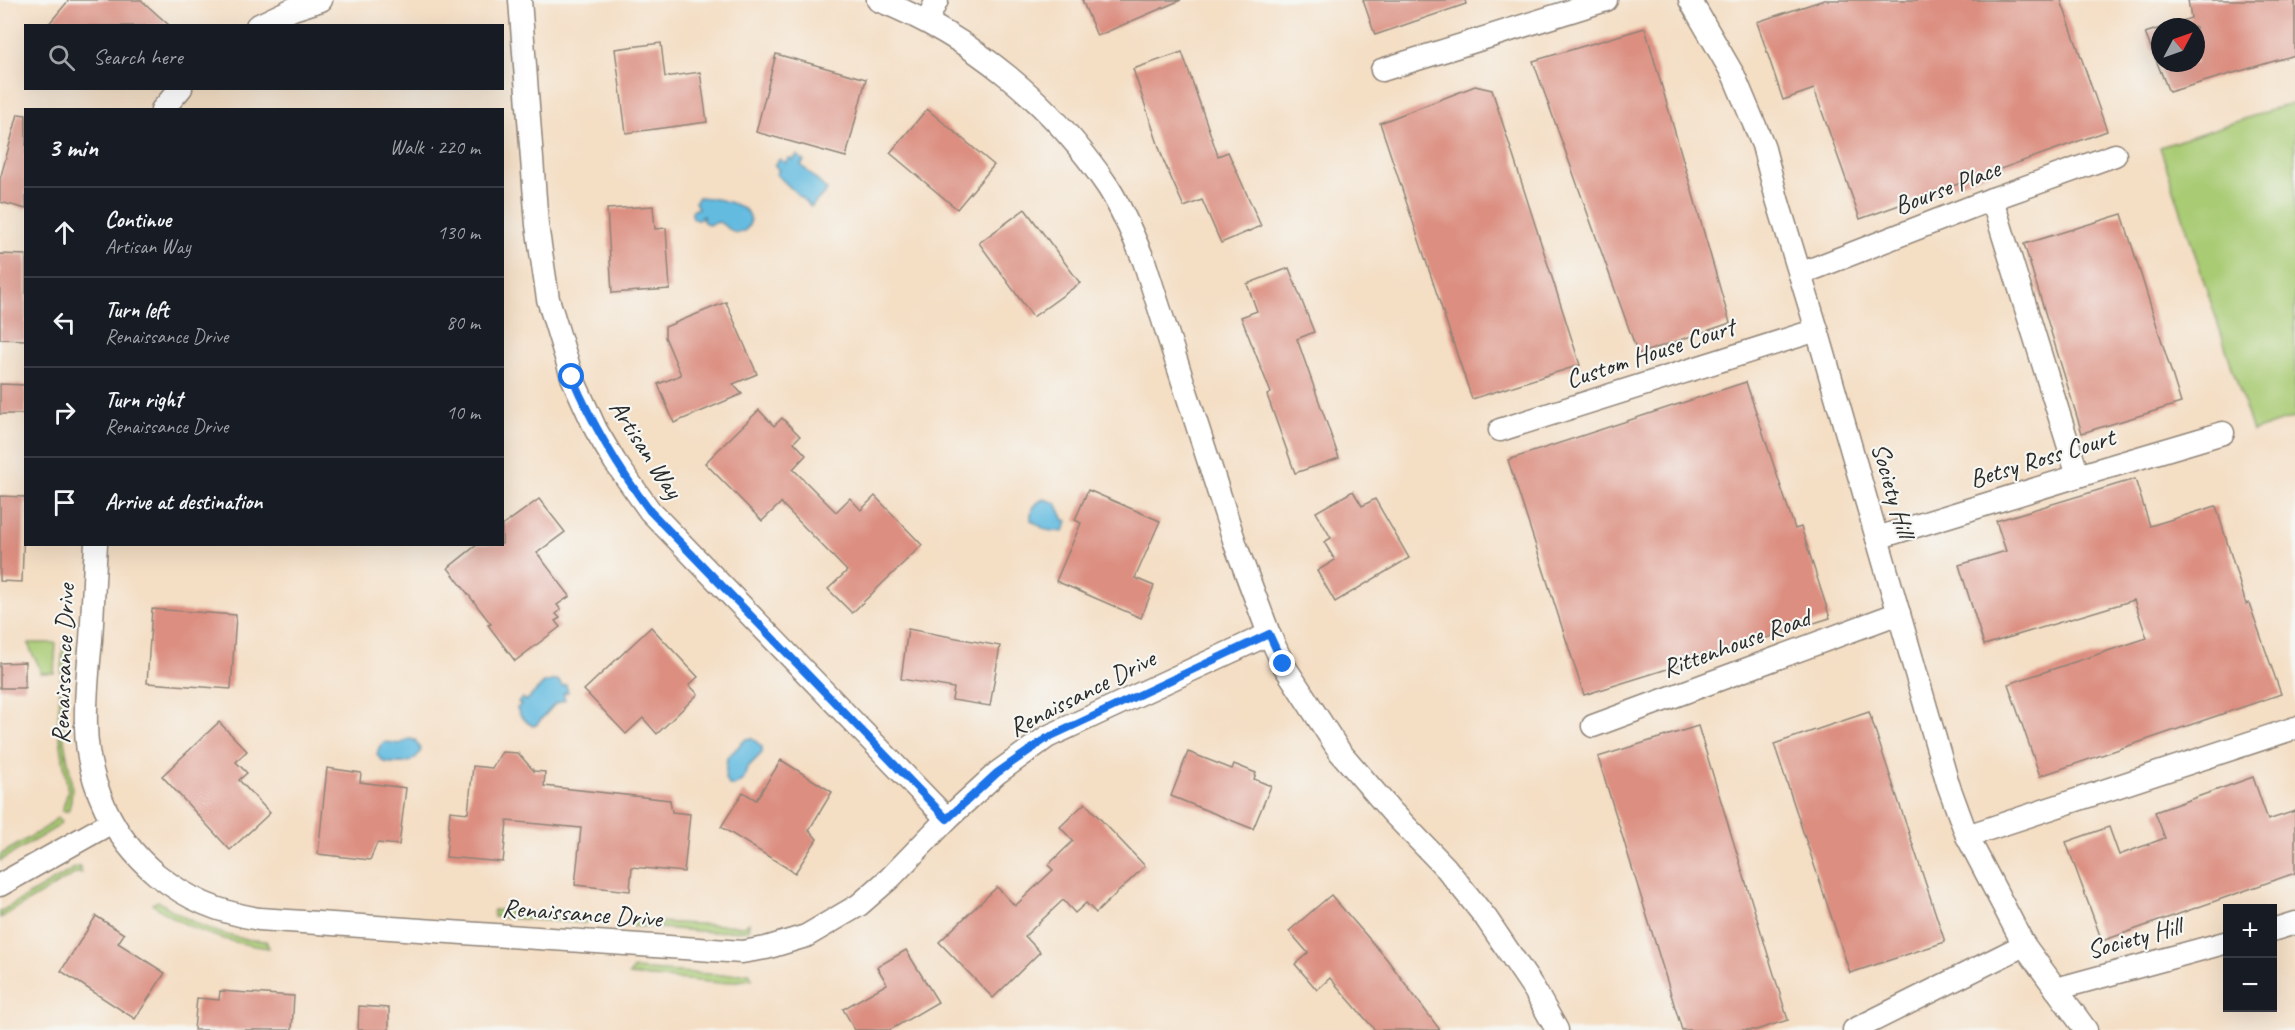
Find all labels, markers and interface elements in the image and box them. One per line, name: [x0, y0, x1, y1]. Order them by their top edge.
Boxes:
north arrow: [2151, 18, 2205, 72]
search box: [24, 24, 504, 90]
icon: search: [45, 41, 78, 74]
text: Search here: [93, 43, 183, 71]
text: 3 min: [48, 131, 98, 164]
text: Walk · 220 m: [390, 135, 480, 160]
street label: Bourse Place: [1889, 151, 2006, 222]
text: Continue: [105, 206, 171, 234]
icon: ahead: [48, 216, 81, 249]
text: 130 m: [437, 220, 480, 245]
text: Artisan Way: [105, 234, 191, 259]
text: Turn left: [105, 296, 169, 324]
icon: left: [48, 306, 81, 339]
street label: Custom House Court: [1561, 309, 1742, 396]
text: 80 m: [446, 310, 480, 335]
text: Renaissance Drive: [105, 324, 228, 349]
route start: [558, 363, 584, 389]
text: Turn right: [105, 386, 182, 414]
street label: Artisan Way: [602, 393, 691, 506]
icon: right: [48, 396, 81, 429]
text: 10 m: [446, 400, 480, 425]
text: Renaissance Drive: [105, 414, 228, 439]
street label: Betsy Ross Court: [1965, 420, 2121, 496]
street label: Society Hill: [1864, 439, 1923, 545]
icon: arrive: [48, 486, 81, 519]
text: Arrive at destination: [105, 488, 262, 516]
street label: Renaissance Drive: [44, 581, 82, 745]
street label: Rittenhouse Road: [1657, 600, 1818, 685]
street label: Renaissance Drive: [1003, 641, 1163, 744]
route end: [1269, 650, 1295, 676]
street label: Renaissance Drive: [501, 891, 666, 935]
map controls: [2223, 904, 2277, 1012]
button: +: [2223, 904, 2277, 958]
street label: Society Hill: [2083, 908, 2189, 966]
button: −: [2223, 958, 2277, 1012]

